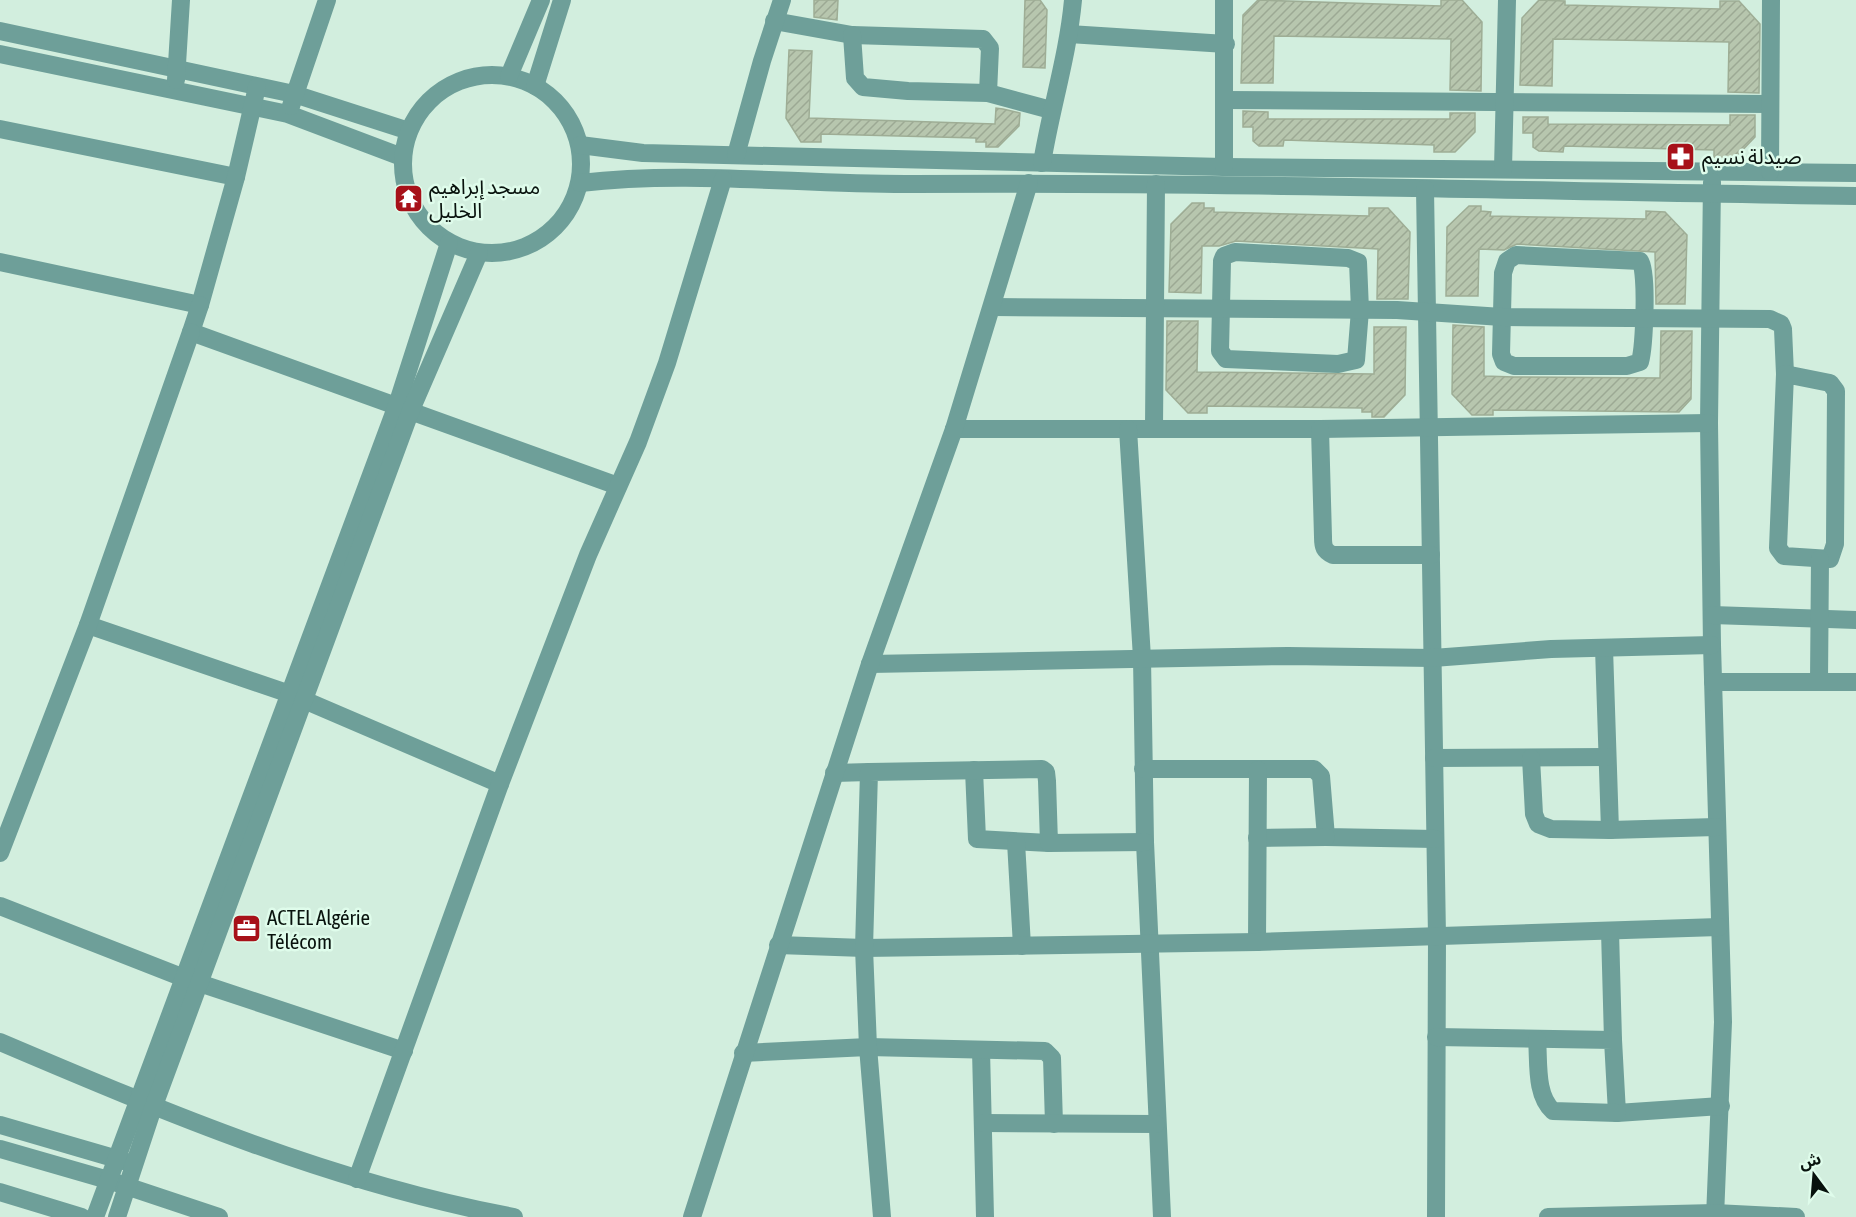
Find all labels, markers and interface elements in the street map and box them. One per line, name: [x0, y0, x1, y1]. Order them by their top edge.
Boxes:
pharmacy icon: صيدلة نسيم: [1665, 140, 1697, 172]
place label: صيدلة نسيم: [1702, 144, 1802, 172]
place label: مسجد إبراهيم الخليل: [429, 174, 540, 223]
temple icon: مسجد إبراهيم الخليل: [392, 182, 424, 214]
place label: ACTEL Algérie Télécom: [267, 905, 370, 953]
office icon: ACTEL Algérie Télécom: [230, 913, 262, 945]
north arrow: [1784, 1145, 1844, 1205]
text: ش: [1797, 1149, 1823, 1173]

